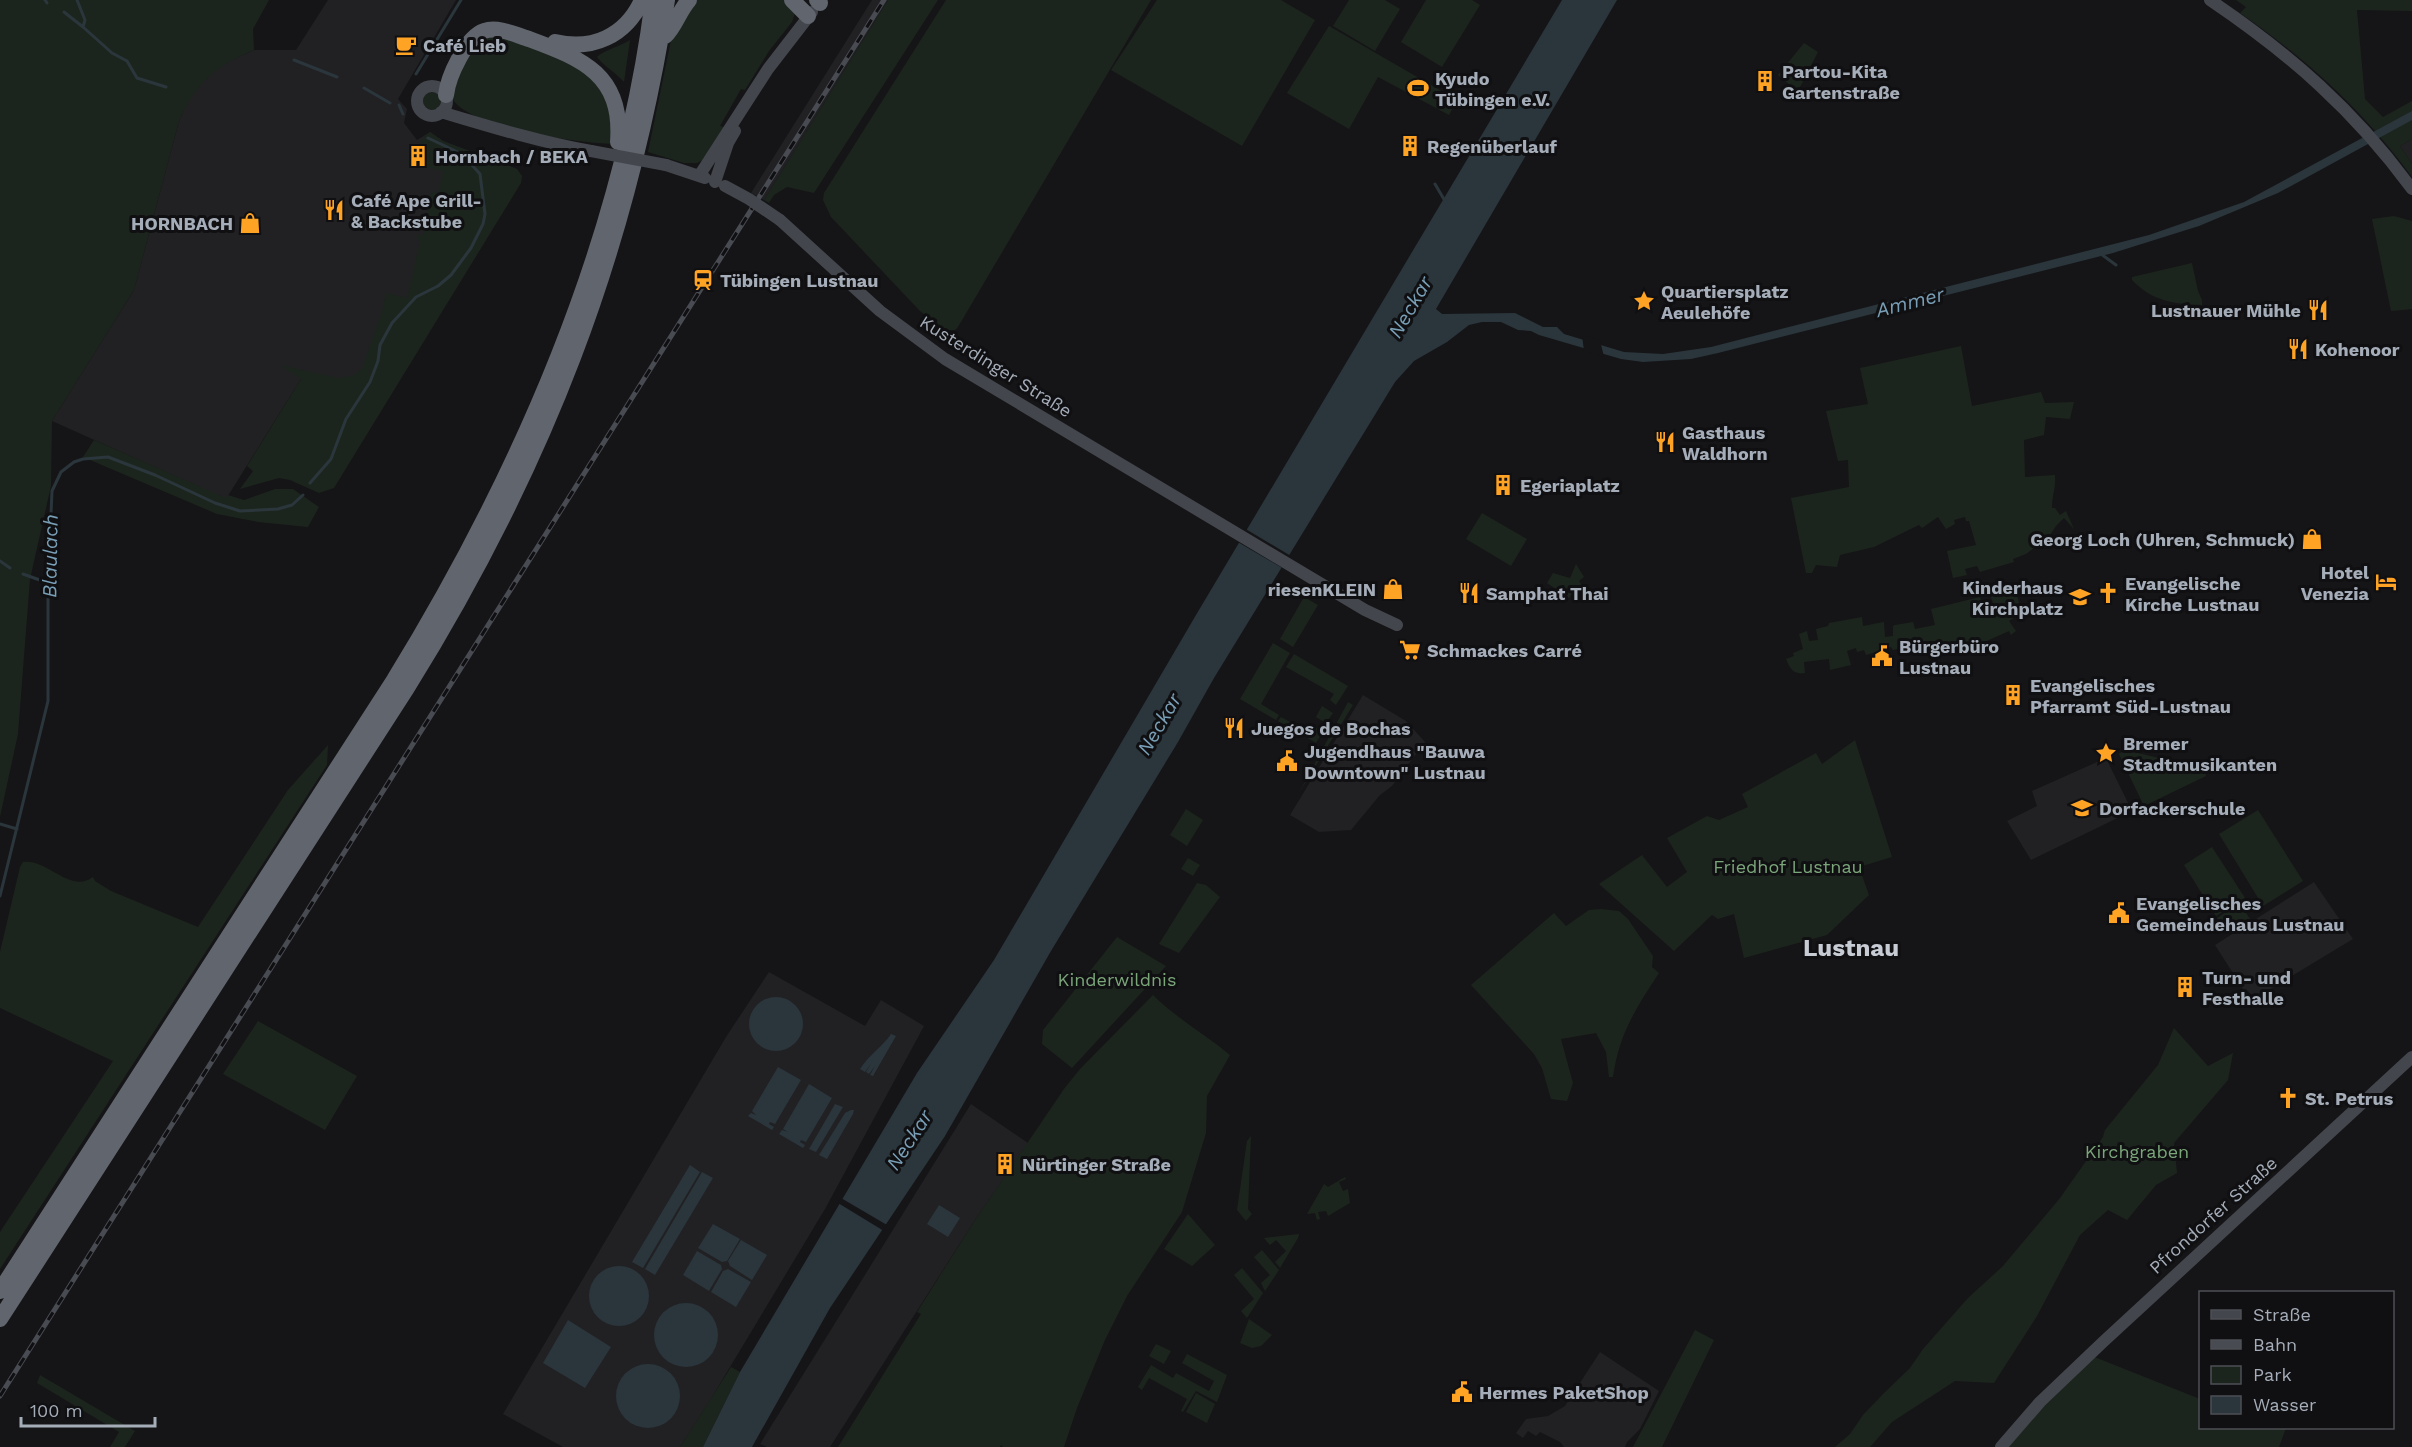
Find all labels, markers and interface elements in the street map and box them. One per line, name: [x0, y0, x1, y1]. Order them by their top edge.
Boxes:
cafe icon: Café Lieb: [394, 33, 418, 57]
place label: Café Lieb: [423, 35, 506, 56]
place label: Partou-Kita Gartenstraße: [1782, 61, 1900, 103]
place label: Kyudo Tübingen e.V.: [1435, 68, 1550, 110]
building icon: Partou-Kita Gartenstraße: [1753, 69, 1777, 93]
sports icon: Kyudo Tübingen e.V.: [1406, 76, 1430, 100]
building icon: Regenüberlauf: [1398, 134, 1422, 158]
place label: Regenüberlauf: [1427, 136, 1558, 157]
building icon: Hornbach / BEKA: [406, 144, 430, 168]
place label: Hornbach / BEKA: [435, 146, 589, 167]
place label: Café Ape Grill- & Backstube: [351, 190, 482, 232]
restaurant icon: Café Ape Grill- & Backstube: [322, 198, 346, 222]
shop icon: HORNBACH: [238, 211, 262, 235]
place label: HORNBACH: [131, 213, 233, 234]
station icon: Tübingen Lustnau: [691, 268, 715, 292]
place label: Tübingen Lustnau: [720, 270, 878, 291]
water label: Neckar: [1383, 271, 1438, 342]
place label: Quartiersplatz Aeulehöfe: [1661, 281, 1789, 323]
water label: Ammer: [1872, 282, 1948, 322]
place icon: Quartiersplatz Aeulehöfe: [1632, 289, 1656, 313]
restaurant icon: Lustnauer Mühle: [2306, 298, 2330, 322]
place label: Lustnauer Mühle: [2151, 300, 2301, 321]
street label: Kusterdinger Straße: [916, 311, 1076, 421]
restaurant icon: Kohenoor: [2286, 337, 2310, 361]
place label: Kohenoor: [2315, 339, 2400, 360]
place label: Gasthaus Waldhorn: [1682, 422, 1768, 464]
restaurant icon: Gasthaus Waldhorn: [1653, 430, 1677, 454]
building icon: Egeriaplatz: [1491, 473, 1515, 497]
place label: Egeriaplatz: [1520, 475, 1620, 496]
water label: Blaulach: [37, 514, 63, 598]
shop icon: Georg Loch (Uhren, Schmuck): [2300, 527, 2324, 551]
place label: Georg Loch (Uhren, Schmuck): [2030, 529, 2295, 550]
place label: Hotel Venezia: [2301, 562, 2370, 604]
hotel icon: Hotel Venezia: [2374, 570, 2398, 594]
place label: Evangelische Kirche Lustnau: [2125, 573, 2259, 615]
shop icon: riesenKLEIN: [1381, 577, 1405, 601]
place label: Kinderhaus Kirchplatz: [1962, 577, 2063, 619]
place label: riesenKLEIN: [1268, 579, 1376, 600]
restaurant icon: Samphat Thai: [1457, 581, 1481, 605]
church icon: Evangelische Kirche Lustnau: [2096, 581, 2120, 605]
place label: Samphat Thai: [1486, 583, 1609, 604]
school or university icon: Kinderhaus Kirchplatz: [2068, 585, 2092, 609]
place label: Bürgerbüro Lustnau: [1899, 636, 1999, 678]
supermarket icon: Schmackes Carré: [1398, 638, 1422, 662]
place label: Schmackes Carré: [1427, 640, 1582, 661]
public building icon: Bürgerbüro Lustnau: [1870, 644, 1894, 668]
place label: Evangelisches Pfarramt Süd-Lustnau: [2030, 675, 2231, 717]
building icon: Evangelisches Pfarramt Süd-Lustnau: [2001, 683, 2025, 707]
water label: Neckar: [1132, 688, 1187, 759]
restaurant icon: Juegos de Bochas: [1222, 716, 1246, 740]
place label: Juegos de Bochas: [1251, 718, 1411, 739]
place label: Bremer Stadtmusikanten: [2123, 733, 2277, 775]
place label: Jugendhaus "Bauwa Downtown" Lustnau: [1304, 741, 1486, 783]
place icon: Bremer Stadtmusikanten: [2094, 741, 2118, 765]
public building icon: Jugendhaus "Bauwa Downtown" Lustnau: [1275, 749, 1299, 773]
school or university icon: Dorfackerschule: [2070, 796, 2094, 820]
place label: Dorfackerschule: [2099, 798, 2246, 819]
park label: Friedhof Lustnau: [1713, 856, 1863, 877]
place label: Evangelisches Gemeindehaus Lustnau: [2136, 893, 2344, 935]
public building icon: Evangelisches Gemeindehaus Lustnau: [2107, 901, 2131, 925]
district label: Lustnau: [1803, 934, 1899, 962]
place label: Turn- und Festhalle: [2202, 967, 2291, 1009]
park label: Kinderwildnis: [1058, 969, 1176, 990]
building icon: Turn- und Festhalle: [2173, 975, 2197, 999]
church icon: St. Petrus: [2276, 1086, 2300, 1110]
place label: St. Petrus: [2305, 1088, 2394, 1109]
water label: Neckar: [881, 1104, 938, 1175]
park label: Kirchgraben: [2085, 1141, 2189, 1162]
building icon: Nürtinger Straße: [993, 1152, 1017, 1176]
street label: Pfrondorfer Straße: [2145, 1152, 2281, 1278]
place label: Nürtinger Straße: [1022, 1154, 1171, 1175]
legend: [2199, 1291, 2394, 1429]
text: Straße: [2253, 1304, 2311, 1325]
text: Bahn: [2253, 1334, 2297, 1355]
text: Park: [2253, 1364, 2292, 1385]
public building icon: Hermes PaketShop: [1450, 1380, 1474, 1404]
place label: Hermes PaketShop: [1479, 1382, 1649, 1403]
scale bar: [21, 1390, 154, 1428]
text: Wasser: [2253, 1394, 2316, 1415]
text: 100 m: [30, 1400, 83, 1421]

